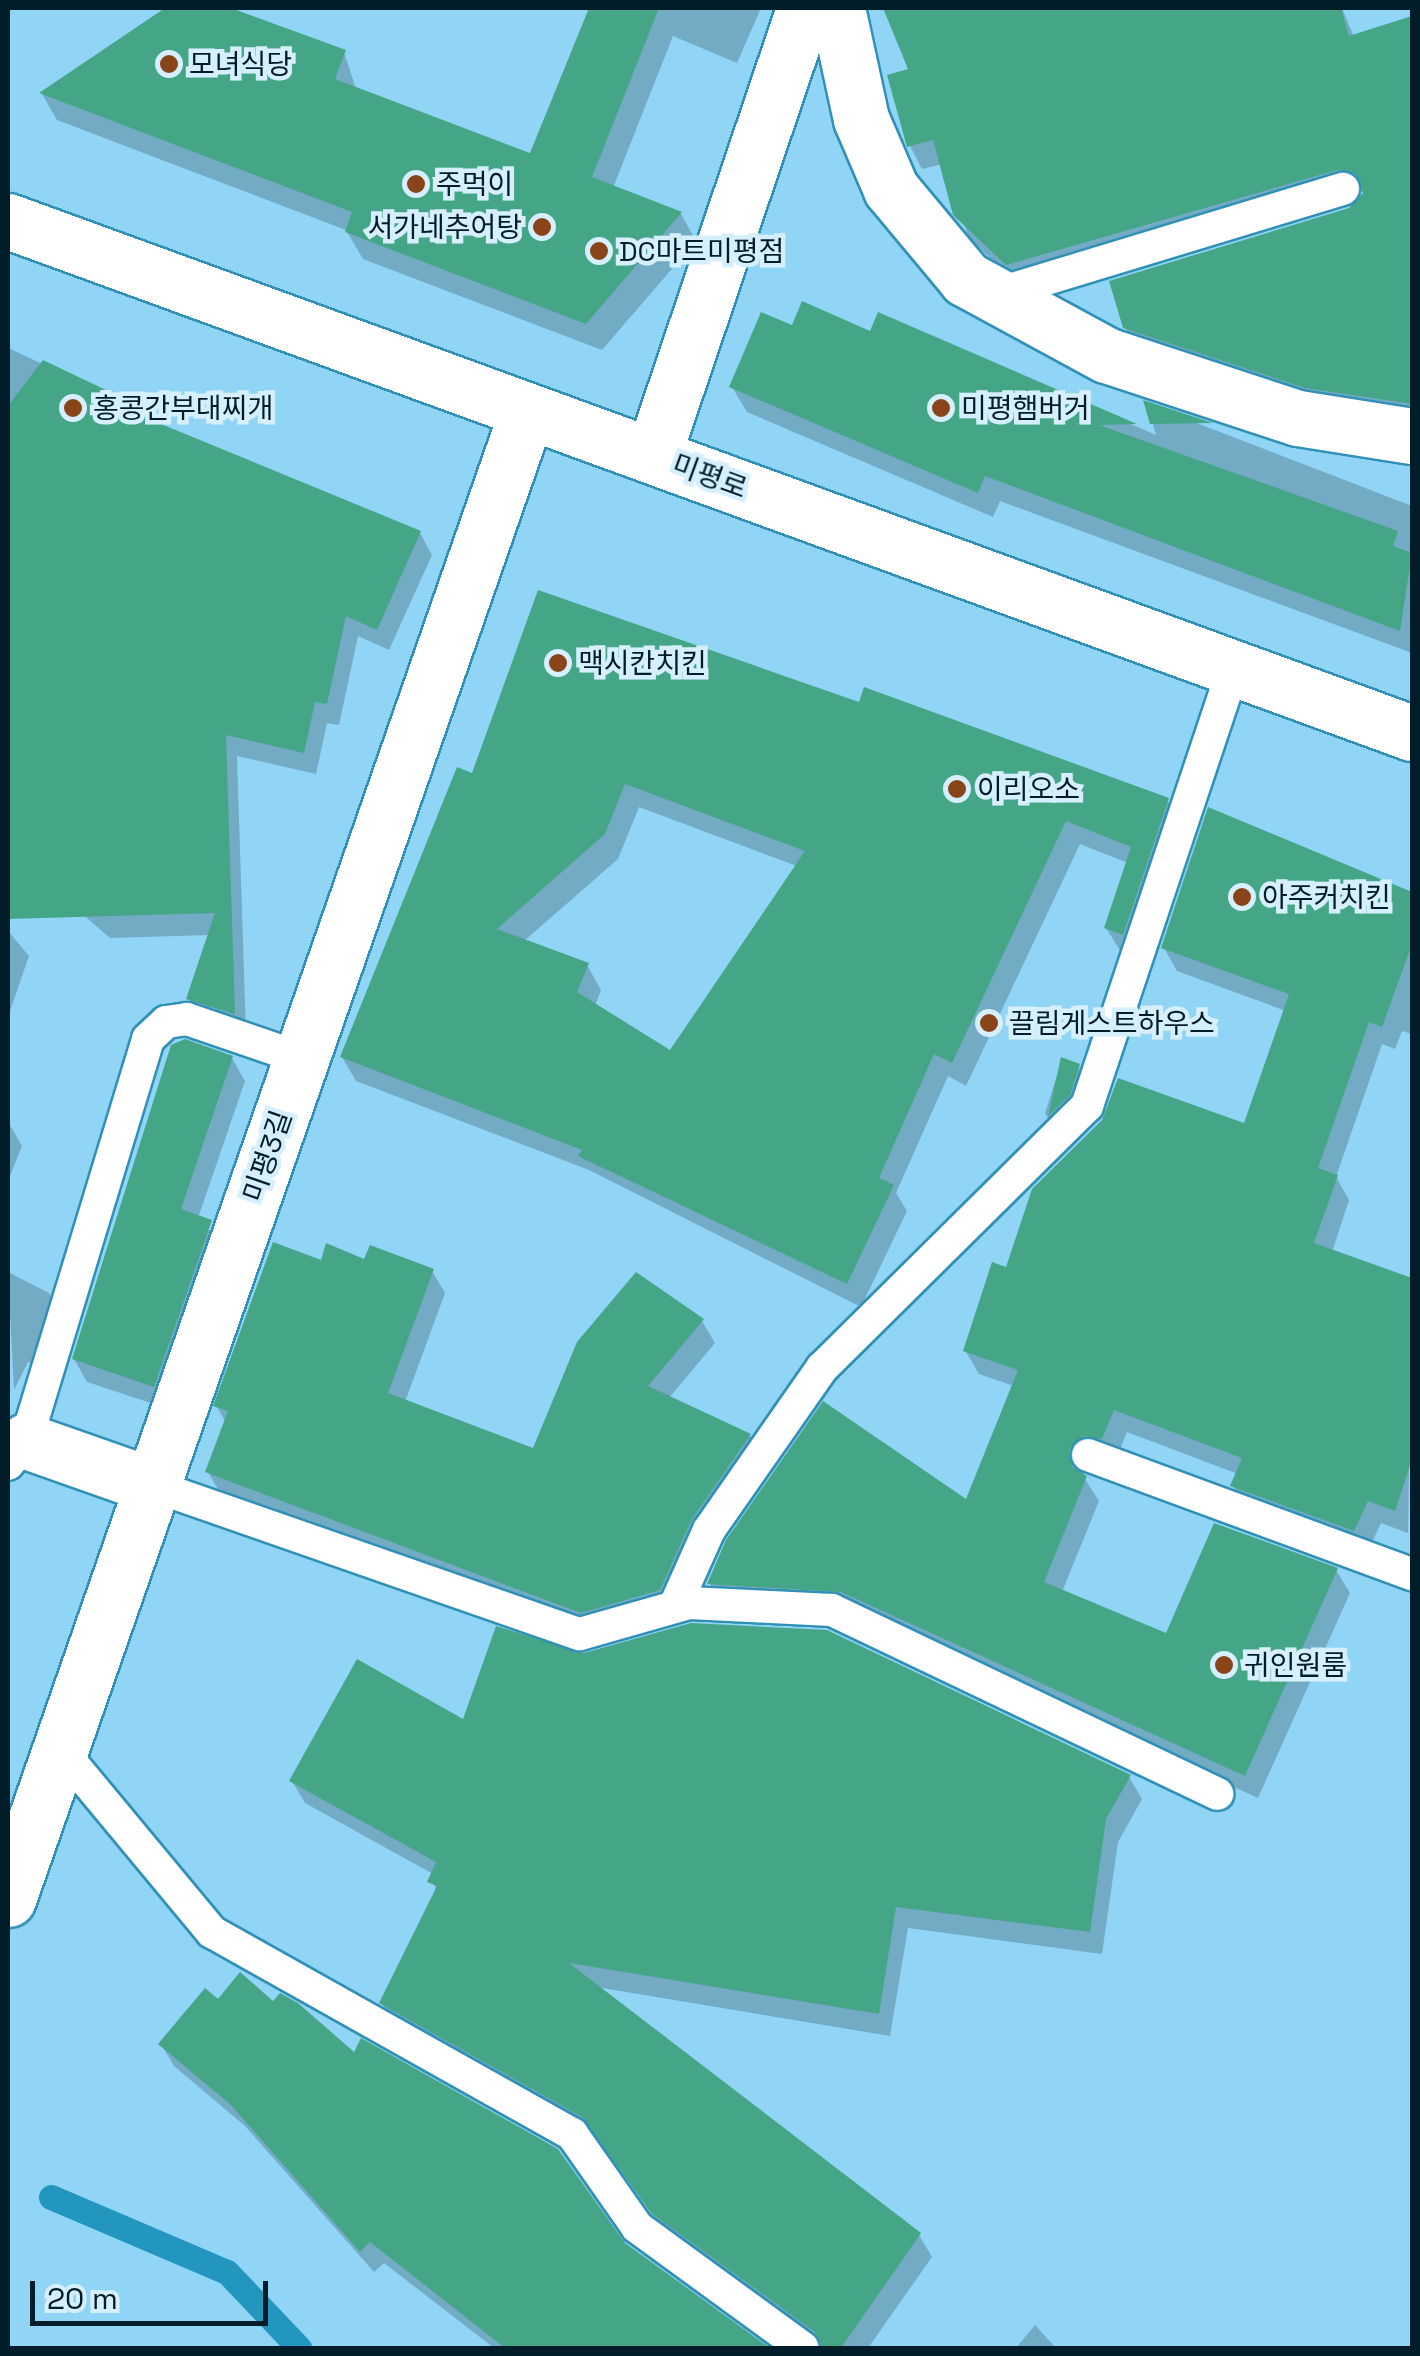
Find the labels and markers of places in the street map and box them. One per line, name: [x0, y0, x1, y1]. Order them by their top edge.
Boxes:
place label: 모녀식당: [189, 47, 292, 81]
marker: 모녀식당: [158, 53, 180, 75]
place label: 주먹이: [436, 167, 513, 201]
marker: 주먹이: [405, 173, 427, 195]
place label: 서가네추어탕: [367, 210, 522, 244]
marker: 서가네추어탕: [531, 216, 553, 238]
place label: DC마트미평점: [619, 234, 784, 268]
marker: DC마트미평점: [588, 240, 610, 262]
place label: 홍콩간부대찌개: [93, 391, 273, 425]
place label: 미평햄버거: [961, 391, 1090, 425]
marker: 홍콩간부대찌개: [62, 397, 84, 419]
marker: 미평햄버거: [930, 397, 952, 419]
place label: 맥시칸치킨: [578, 646, 707, 680]
marker: 맥시칸치킨: [547, 652, 569, 674]
place label: 이리오소: [977, 772, 1080, 806]
marker: 이리오소: [946, 778, 968, 800]
place label: 아주커치킨: [1262, 880, 1391, 914]
marker: 아주커치킨: [1231, 886, 1253, 908]
place label: 끌림게스트하우스: [1009, 1006, 1215, 1040]
marker: 끌림게스트하우스: [978, 1012, 1000, 1034]
place label: 귀인원룸: [1244, 1648, 1347, 1682]
marker: 귀인원룸: [1213, 1654, 1235, 1676]

